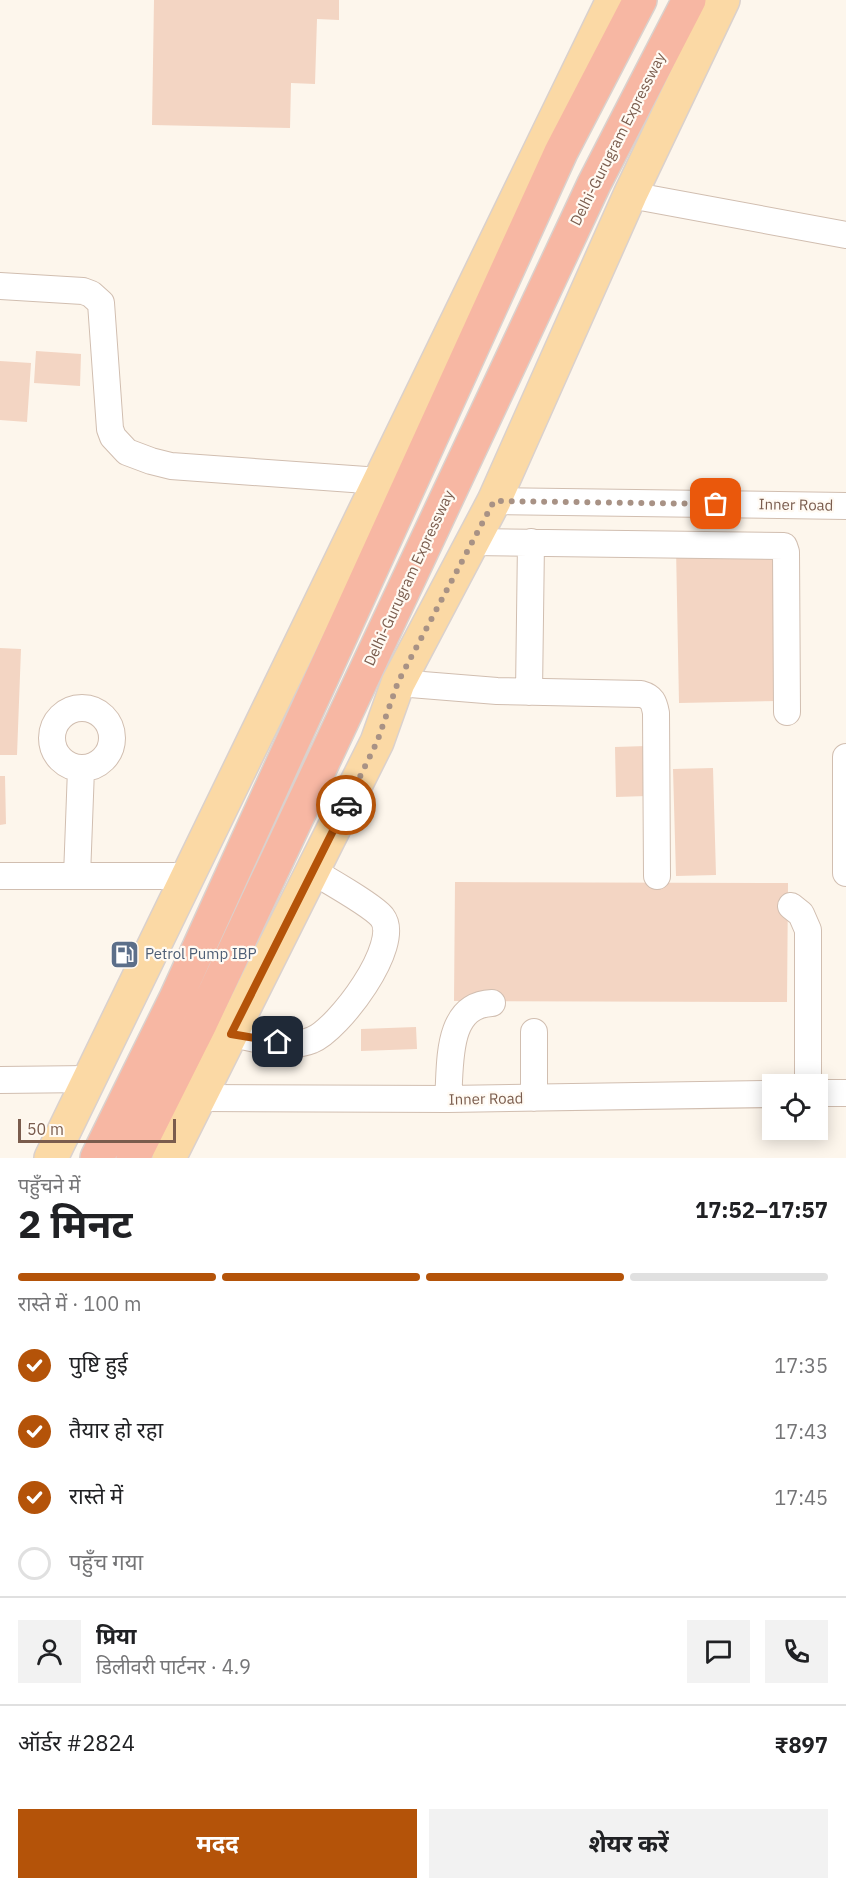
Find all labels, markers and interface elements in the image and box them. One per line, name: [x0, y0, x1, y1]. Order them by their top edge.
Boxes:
street label: Delhi-Gurugram Expressway: [566, 49, 670, 229]
pin: [690, 478, 741, 529]
street label: Delhi-Gurugram Expressway: [359, 486, 458, 669]
icon: bag: [699, 487, 732, 520]
street label: Inner Road: [758, 494, 834, 515]
courier: [316, 775, 376, 835]
icon: car: [330, 789, 363, 822]
fuel station icon: Petrol Pump IBP: [108, 938, 140, 970]
place label: Petrol Pump IBP: [145, 944, 257, 963]
pin: [252, 1016, 303, 1067]
icon: home: [261, 1025, 294, 1058]
map controls: [762, 1074, 828, 1140]
button: locate: [762, 1074, 828, 1140]
street label: Inner Road: [448, 1088, 524, 1109]
scale bar: [18, 1116, 176, 1144]
text: 50 m: [27, 1119, 64, 1139]
text: पहुँचने में: [18, 1172, 80, 1199]
text: 17:52–17:57: [695, 1195, 828, 1224]
text: 2 मिनट: [18, 1198, 132, 1249]
text: रास्ते में · 100 m: [18, 1290, 141, 1317]
icon: check: [18, 1349, 51, 1382]
text: पुष्टि हुई: [69, 1349, 128, 1378]
text: 17:35: [774, 1352, 828, 1379]
icon: check: [18, 1415, 51, 1448]
text: तैयार हो रहा: [69, 1415, 163, 1444]
text: 17:43: [774, 1418, 828, 1445]
icon: check: [18, 1481, 51, 1514]
text: रास्ते में: [69, 1481, 123, 1510]
text: 17:45: [774, 1484, 828, 1511]
text: पहुँच गया: [69, 1547, 143, 1576]
button: person: [18, 1620, 81, 1683]
button: chat: [687, 1620, 750, 1683]
button: phone: [765, 1620, 828, 1683]
text: प्रिया: [96, 1621, 136, 1650]
text: डिलीवरी पार्टनर · 4.9: [96, 1653, 251, 1680]
text: ऑर्डर #2824: [18, 1728, 135, 1757]
text: ₹897: [775, 1730, 828, 1759]
button: मदद: [18, 1809, 417, 1878]
button: शेयर करें: [429, 1809, 828, 1878]

